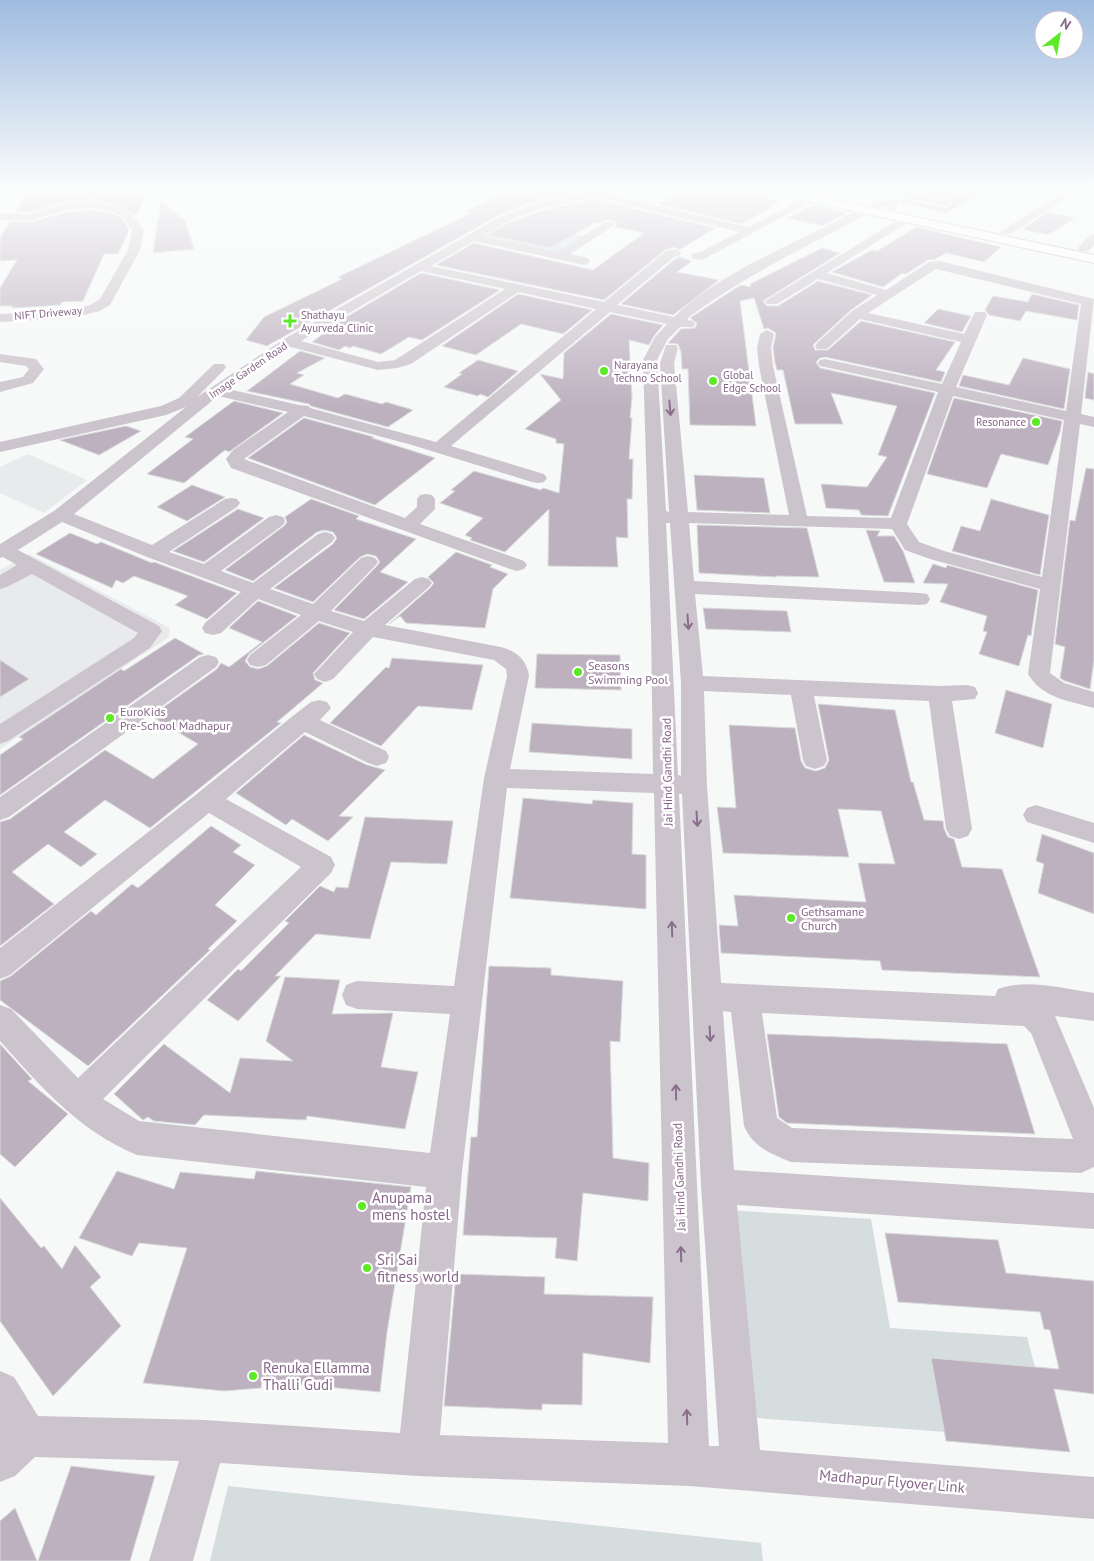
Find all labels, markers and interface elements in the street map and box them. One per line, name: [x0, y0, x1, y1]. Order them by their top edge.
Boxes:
north arrow: [1034, 10, 1084, 60]
text: N: [1057, 14, 1074, 34]
street label: NIFT Driveway: [13, 303, 83, 323]
place label: Shathayu Ayurveda Clinic: [301, 308, 373, 335]
marker: Shathayu Ayurveda Clinic: [283, 314, 297, 328]
street label: Image Garden Road: [206, 339, 290, 401]
place label: Narayana Techno School: [614, 358, 683, 385]
marker: Narayana Techno School: [598, 365, 610, 377]
place label: Global Edge School: [723, 368, 782, 395]
marker: Global Edge School: [707, 375, 719, 387]
one-way arrow: [666, 400, 675, 416]
place label: Resonance: [976, 415, 1026, 429]
marker: Resonance: [1030, 416, 1042, 428]
one-way arrow: [683, 614, 692, 630]
place label: Seasons Swimming Pool: [588, 658, 668, 687]
marker: Seasons Swimming Pool: [572, 666, 584, 678]
place label: EuroKids Pre-School Madhapur: [120, 704, 230, 733]
marker: EuroKids Pre-School Madhapur: [104, 712, 116, 724]
street label: Jai Hind Gandhi Road: [659, 718, 675, 827]
one-way arrow: [692, 811, 701, 827]
place label: Gethsamane Church: [801, 904, 864, 933]
marker: Gethsamane Church: [785, 912, 797, 924]
one-way arrow: [667, 922, 676, 938]
one-way arrow: [705, 1026, 714, 1042]
one-way arrow: [671, 1084, 681, 1100]
street label: Jai Hind Gandhi Road: [670, 1123, 688, 1232]
place label: Anupama mens hostel: [372, 1188, 450, 1224]
marker: Anupama mens hostel: [356, 1200, 368, 1212]
one-way arrow: [676, 1247, 686, 1263]
place label: Sri Sai fitness world: [377, 1250, 459, 1286]
marker: Sri Sai fitness world: [361, 1262, 373, 1274]
place label: Renuka Ellamma Thalli Gudi: [263, 1358, 370, 1394]
marker: Renuka Ellamma Thalli Gudi: [247, 1370, 259, 1382]
one-way arrow: [683, 1409, 692, 1425]
street label: Madhapur Flyover Link: [818, 1465, 966, 1497]

